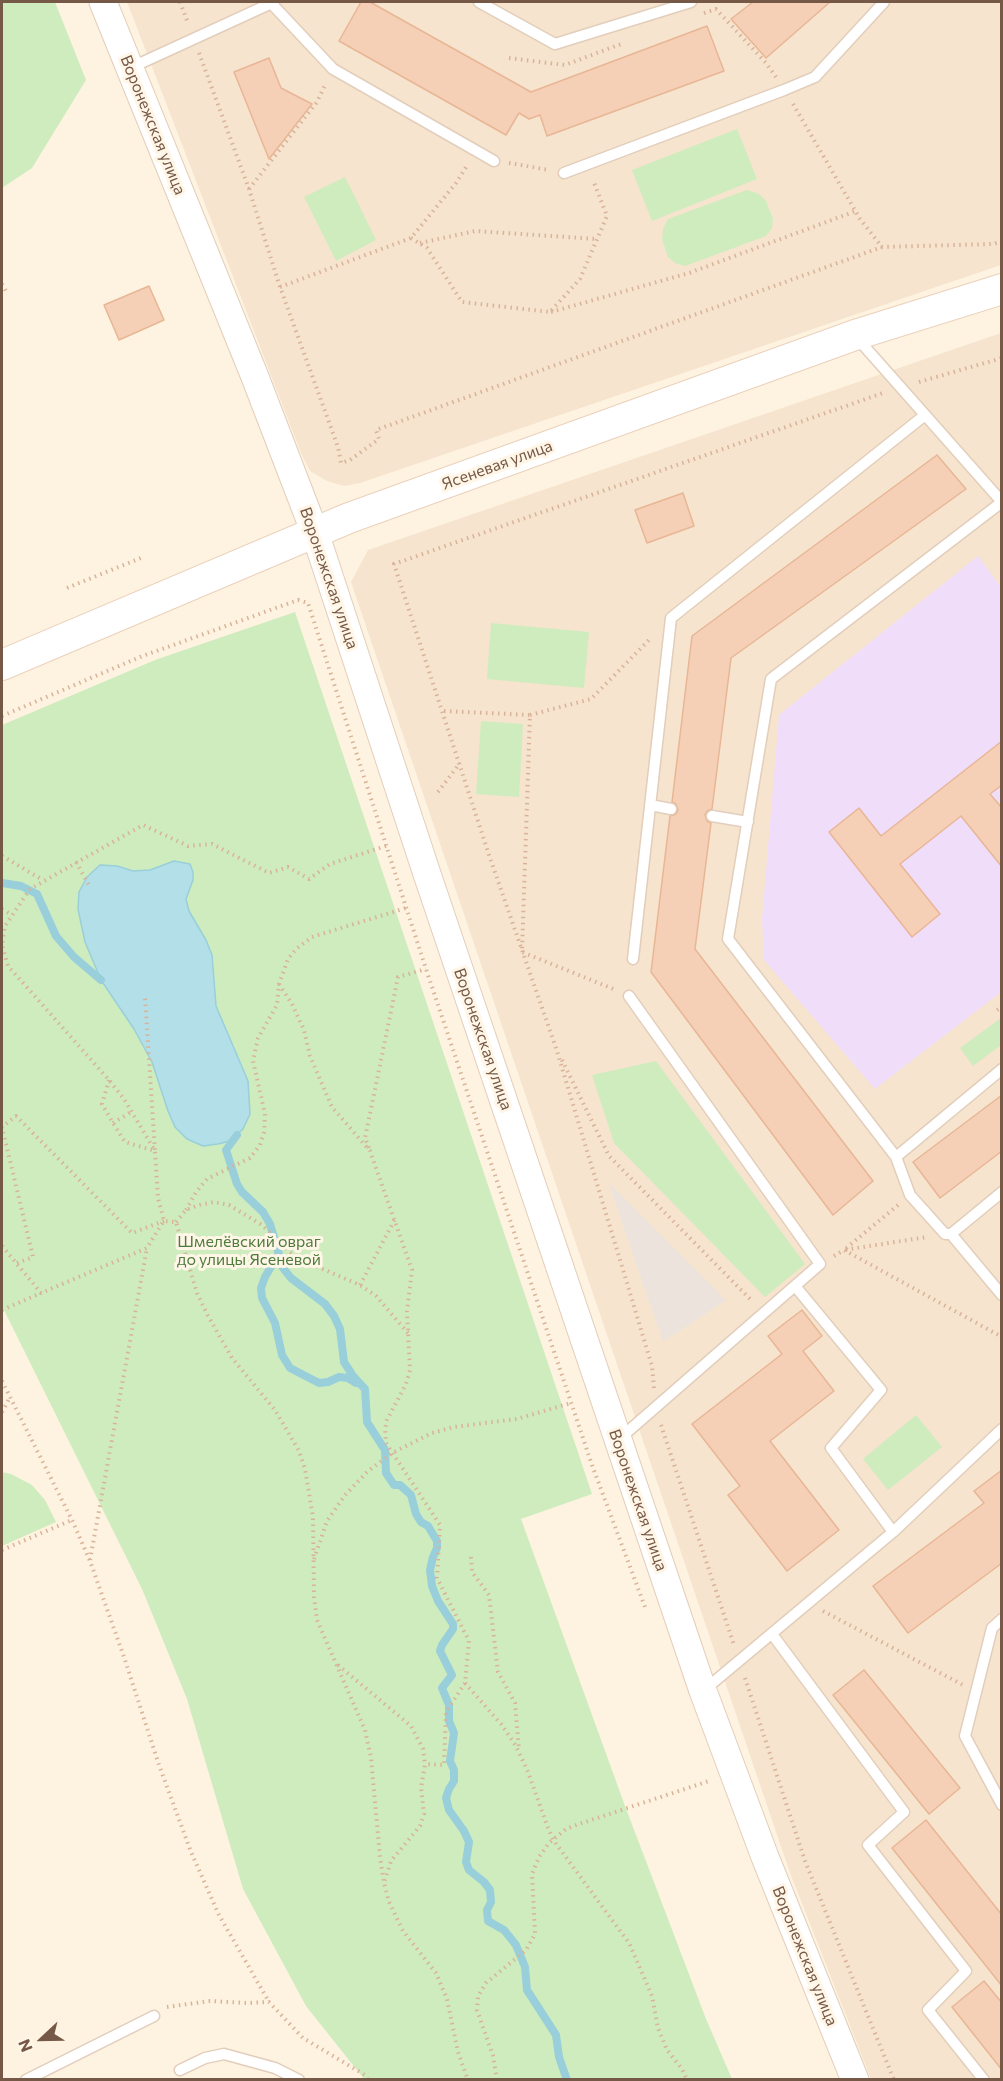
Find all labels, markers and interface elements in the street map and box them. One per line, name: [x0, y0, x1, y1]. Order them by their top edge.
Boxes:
street label: Воронежская улица: [116, 52, 190, 198]
street label: Ясеневая улица: [439, 436, 555, 494]
street label: Воронежская улица: [296, 505, 362, 651]
street label: Воронежская улица: [450, 966, 516, 1112]
park label: Шмелёвский овраг до улицы Ясеневой: [177, 1232, 321, 1270]
street label: Воронежская улица: [605, 1427, 671, 1573]
street label: Воронежская улица: [768, 1883, 842, 2029]
north arrow: [12, 2009, 72, 2069]
text: N: [14, 2037, 36, 2055]

